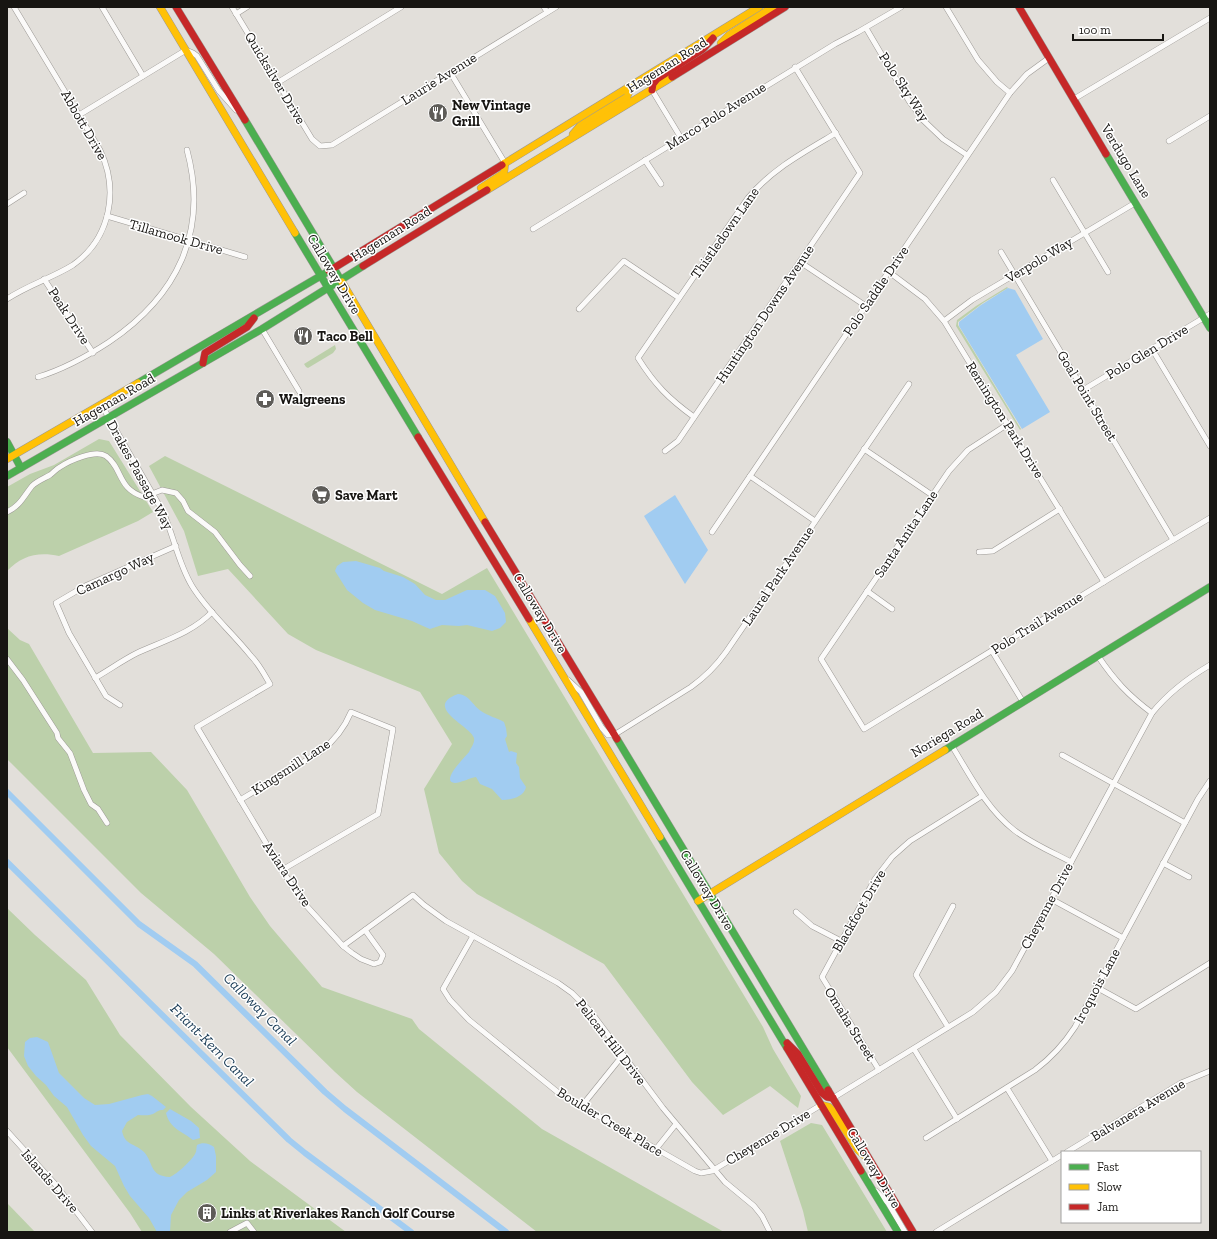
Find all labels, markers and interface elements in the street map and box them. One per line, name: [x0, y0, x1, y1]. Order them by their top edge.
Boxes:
scale bar: [1073, 16, 1163, 42]
text: 100 m: [1079, 23, 1111, 37]
street label: Quicksilver Drive: [241, 29, 309, 128]
street label: Hageman Road: [624, 33, 711, 96]
street label: Laurie Avenue: [398, 49, 480, 109]
street label: Polo Sky Way: [875, 49, 933, 126]
street label: Marco Polo Avenue: [663, 78, 769, 154]
street label: Abbott Drive: [57, 87, 111, 163]
place label: New Vintage Grill: [452, 97, 531, 130]
restaurant icon: New Vintage Grill: [427, 102, 449, 124]
street label: Verdugo Lane: [1097, 120, 1155, 201]
street label: Thistledown Lane: [687, 184, 763, 282]
street label: Hageman Road: [348, 202, 435, 265]
street label: Tillamook Drive: [127, 216, 225, 259]
street label: Calloway Drive: [303, 231, 365, 317]
street label: Verpolo Way: [1002, 233, 1076, 287]
street label: Huntington Downs Avenue: [712, 241, 818, 387]
street label: Polo Saddle Drive: [840, 242, 913, 339]
street label: Peak Drive: [44, 284, 94, 348]
street label: Polo Glen Drive: [1103, 321, 1192, 383]
restaurant icon: Taco Bell: [292, 325, 314, 347]
place label: Taco Bell: [317, 328, 373, 345]
street label: Goal Point Street: [1053, 348, 1121, 445]
street label: Remington Park Drive: [962, 359, 1048, 482]
street label: Hageman Road: [70, 370, 158, 430]
pharmacy icon: Walgreens: [254, 388, 276, 410]
place label: Walgreens: [279, 391, 346, 408]
street label: Drakes Passage Way: [103, 417, 177, 533]
supermarket icon: Save Mart: [310, 484, 332, 506]
place label: Save Mart: [335, 487, 398, 504]
street label: Santa Anita Lane: [870, 487, 942, 581]
street label: Laurel Park Avenue: [738, 523, 818, 629]
street label: Camargo Way: [73, 548, 158, 599]
street label: Calloway Drive: [509, 570, 571, 656]
street label: Polo Trail Avenue: [988, 588, 1086, 658]
street label: Noriega Road: [908, 705, 986, 761]
street label: Kingsmill Lane: [248, 735, 334, 799]
street label: Aviara Drive: [259, 838, 315, 910]
street label: Calloway Drive: [676, 847, 738, 933]
street label: Cheyenne Drive: [1017, 859, 1077, 952]
street label: Blackfoot Drive: [828, 866, 890, 955]
street label: Iroquois Lane: [1070, 945, 1124, 1026]
water label: Calloway Canal: [220, 969, 300, 1049]
street label: Omaha Street: [821, 984, 880, 1065]
street label: Pelican Hill Drive: [572, 996, 650, 1089]
water label: Friant-Kern Canal: [167, 1000, 257, 1090]
street label: Balvanera Avenue: [1088, 1075, 1189, 1145]
street label: Boulder Creek Place: [554, 1084, 666, 1161]
street label: Cheyenne Drive: [723, 1105, 814, 1169]
street label: Calloway Drive: [843, 1125, 905, 1211]
street label: Islands Drive: [18, 1146, 83, 1217]
legend: [1061, 1151, 1201, 1223]
text: Fast: [1097, 1160, 1120, 1174]
text: Slow: [1097, 1180, 1123, 1194]
text: Jam: [1097, 1200, 1119, 1214]
building icon: Links at Riverlakes Ranch Golf Course: [196, 1202, 218, 1224]
place label: Links at Riverlakes Ranch Golf Course: [221, 1205, 455, 1222]

